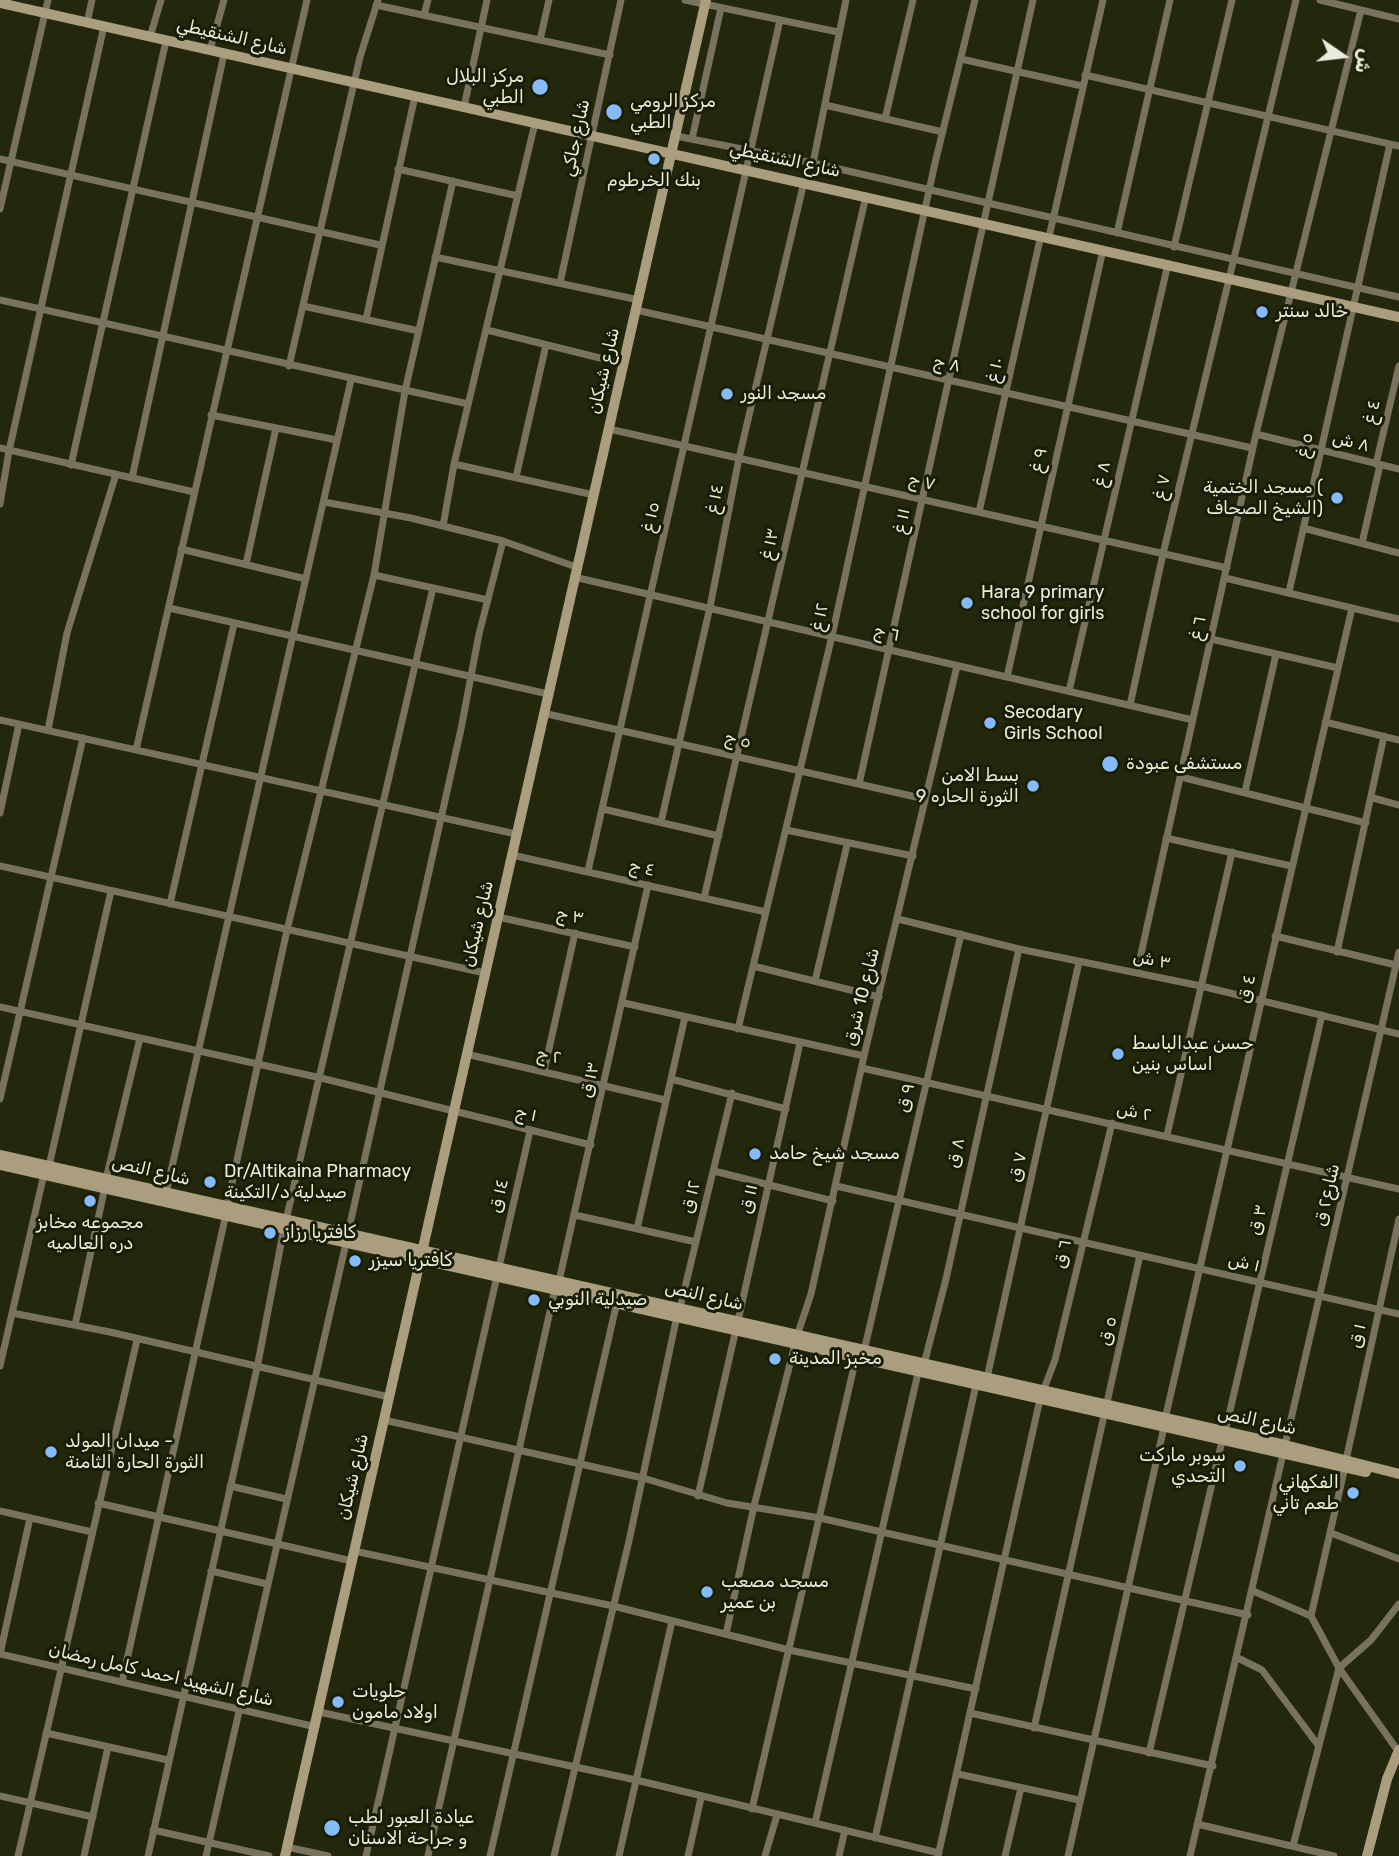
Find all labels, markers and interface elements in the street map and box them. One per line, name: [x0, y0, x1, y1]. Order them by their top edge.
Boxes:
street label: شارع الشنقيطي: [175, 14, 289, 60]
north arrow: [1308, 21, 1378, 91]
text: ش: [1350, 47, 1378, 76]
place label: مركز البلال الطبي: [446, 66, 524, 108]
marker: مركز البلال الطبي: [530, 77, 550, 97]
place label: مركز الرومي الطبي: [630, 91, 716, 134]
street label: شارع جاكي: [557, 97, 595, 179]
marker: مركز الرومي الطبي: [604, 102, 624, 122]
street label: شارع الشنقيطي: [728, 138, 842, 182]
marker: بنك الخرطوم: [646, 151, 662, 167]
place label: بنك الخرطوم: [607, 170, 701, 192]
place label: خالد سنتر: [1276, 301, 1348, 323]
marker: خالد سنتر: [1254, 304, 1270, 320]
street label: شارع شيكان: [584, 326, 624, 416]
street label: ٨ ج: [931, 351, 963, 377]
street label: ١٠ غ: [982, 355, 1008, 385]
place label: مسجد النور: [741, 383, 826, 405]
marker: مسجد النور: [719, 386, 735, 402]
street label: ٤ غ: [1359, 398, 1385, 426]
street label: ٨ ش: [1330, 427, 1372, 457]
street label: ٥ غ: [1292, 430, 1318, 460]
street label: ٩ غ: [1026, 445, 1052, 475]
street label: ٨ غ: [1089, 459, 1115, 489]
street label: ٧ ج: [906, 468, 938, 496]
street label: ٧ غ: [1149, 472, 1175, 502]
place label: مسجد الختمية ( الشيخ الصحاف): [1203, 477, 1323, 520]
street label: ١٤ غ: [702, 482, 728, 516]
marker: مسجد الختمية ( الشيخ الصحاف): [1329, 490, 1345, 506]
street label: ١٥ غ: [637, 500, 665, 534]
street label: ١١ غ: [889, 506, 915, 536]
street label: ١٣ غ: [756, 526, 784, 562]
place label: Hara 9 primary school for girls: [981, 582, 1105, 624]
marker: Hara 9 primary school for girls: [959, 595, 975, 611]
street label: ١٢ غ: [806, 601, 834, 633]
street label: ٦ غ: [1185, 614, 1211, 642]
street label: ٦ ج: [872, 619, 902, 647]
place label: Secodary Girls School: [1004, 702, 1103, 744]
marker: Secodary Girls School: [982, 715, 998, 731]
street label: ٥ ج: [722, 726, 754, 754]
place label: مستشفى عبودة: [1126, 753, 1242, 775]
marker: مستشفى عبودة: [1100, 754, 1120, 774]
place label: بسط الامن الثورة الحاره 9: [916, 765, 1019, 808]
marker: بسط الامن الثورة الحاره 9: [1025, 778, 1041, 794]
street label: ٤ ج: [627, 855, 657, 881]
street label: شارع شيكان: [458, 879, 498, 969]
street label: ٣ ج: [554, 903, 586, 929]
street label: ٣ ش: [1131, 945, 1173, 975]
street label: شارع 10 شرق: [839, 946, 885, 1048]
street label: ٤ ق: [1233, 973, 1261, 1005]
place label: حسن عبدالباسط اساس بنين: [1132, 1033, 1254, 1076]
street label: ٢ ج: [534, 1043, 564, 1069]
marker: حسن عبدالباسط اساس بنين: [1110, 1046, 1126, 1062]
street label: ١٣ ق: [575, 1060, 605, 1100]
street label: ٩ ق: [892, 1081, 920, 1115]
street label: ٢ ش: [1115, 1098, 1153, 1126]
street label: ١ ج: [513, 1101, 539, 1127]
street label: ٨ ق: [942, 1136, 970, 1170]
place label: مسجد شيخ حامد: [769, 1143, 900, 1165]
marker: مسجد شيخ حامد: [747, 1146, 763, 1162]
street label: ٧ ق: [1004, 1150, 1032, 1184]
street label: شارع النص: [110, 1151, 192, 1191]
place label: Dr/Altikaina Pharmacy صيدلية د/التكينة: [224, 1161, 411, 1204]
street label: شارع٢ ق: [1309, 1162, 1345, 1228]
marker: Dr/Altikaina Pharmacy صيدلية د/التكينة: [202, 1174, 218, 1190]
street label: ١٤ ق: [485, 1177, 513, 1215]
street label: ١٢ ق: [676, 1178, 706, 1216]
street label: ١١ ق: [735, 1182, 763, 1216]
marker: مجموعه مخابز دره العالميه: [82, 1193, 98, 1209]
street label: ٣ ق: [1244, 1203, 1272, 1237]
place label: مجموعه مخابز دره العالميه: [36, 1212, 144, 1254]
place label: كافتريا رزاز: [284, 1222, 356, 1244]
marker: كافتريا رزاز: [262, 1225, 278, 1241]
street label: ٦ ق: [1049, 1237, 1077, 1271]
street label: ١ ش: [1226, 1249, 1262, 1277]
place label: كافتريا سيزر: [369, 1250, 452, 1272]
marker: كافتريا سيزر: [347, 1253, 363, 1269]
street label: شارع النص: [663, 1276, 745, 1316]
place label: صيدلية النوبي: [548, 1289, 647, 1311]
marker: صيدلية النوبي: [526, 1292, 542, 1308]
street label: ٥ ق: [1094, 1314, 1122, 1348]
street label: ١ ق: [1345, 1322, 1371, 1350]
place label: مخبز المدينة: [789, 1348, 882, 1370]
marker: مخبز المدينة: [767, 1351, 783, 1367]
street label: شارع النص: [1216, 1402, 1298, 1440]
place label: ميدان المولد - الثورة الحارة الثامنة: [65, 1431, 204, 1474]
street label: شارع شيكان: [333, 1432, 373, 1522]
marker: ميدان المولد - الثورة الحارة الثامنة: [43, 1444, 59, 1460]
place label: سوبر ماركت التحدي: [1139, 1445, 1226, 1488]
marker: سوبر ماركت التحدي: [1232, 1458, 1248, 1474]
place label: الفكهاني طعم تاني: [1273, 1472, 1339, 1514]
marker: الفكهاني طعم تاني: [1345, 1485, 1361, 1501]
place label: مسجد مصعب بن عمير: [721, 1571, 829, 1614]
marker: مسجد مصعب بن عمير: [699, 1584, 715, 1600]
street label: شارع الشهيد احمد كامل رمضان: [46, 1639, 276, 1711]
place label: حلويات اولاد مامون: [352, 1681, 438, 1724]
marker: حلويات اولاد مامون: [330, 1694, 346, 1710]
place label: عيادة العبور لطب و جراحة الاسنان: [348, 1807, 474, 1850]
marker: عيادة العبور لطب و جراحة الاسنان: [322, 1818, 342, 1838]

